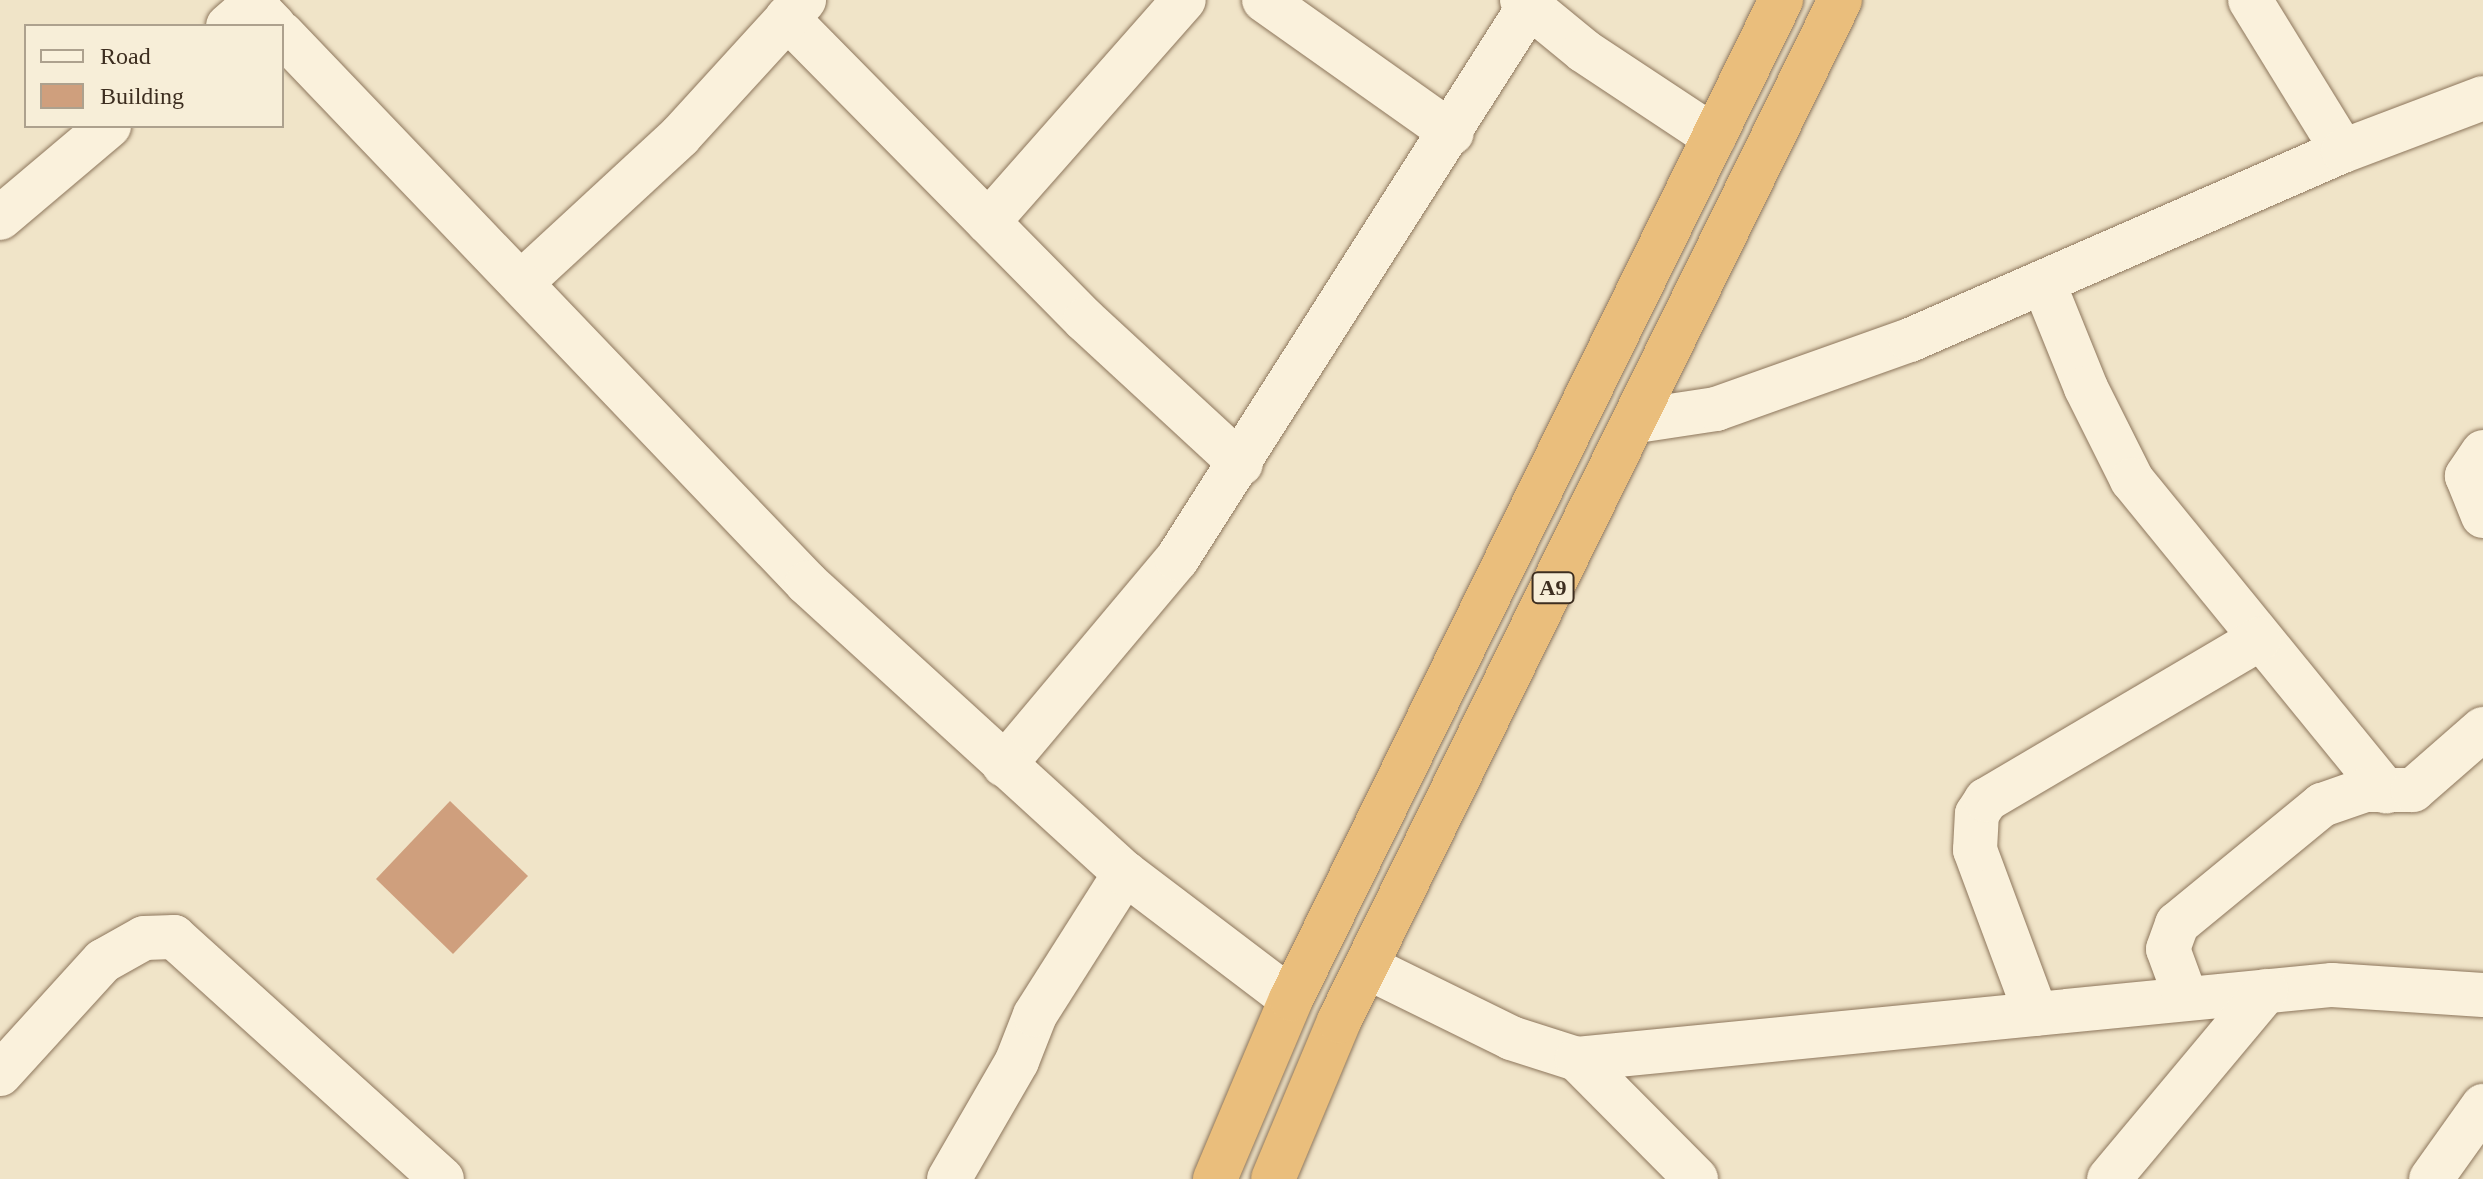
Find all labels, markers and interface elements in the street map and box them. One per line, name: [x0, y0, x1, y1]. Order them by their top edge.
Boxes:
legend: [24, 24, 284, 128]
text: Road: [100, 43, 151, 69]
text: Building: [100, 83, 184, 109]
road number: A9: [1531, 570, 1575, 606]

